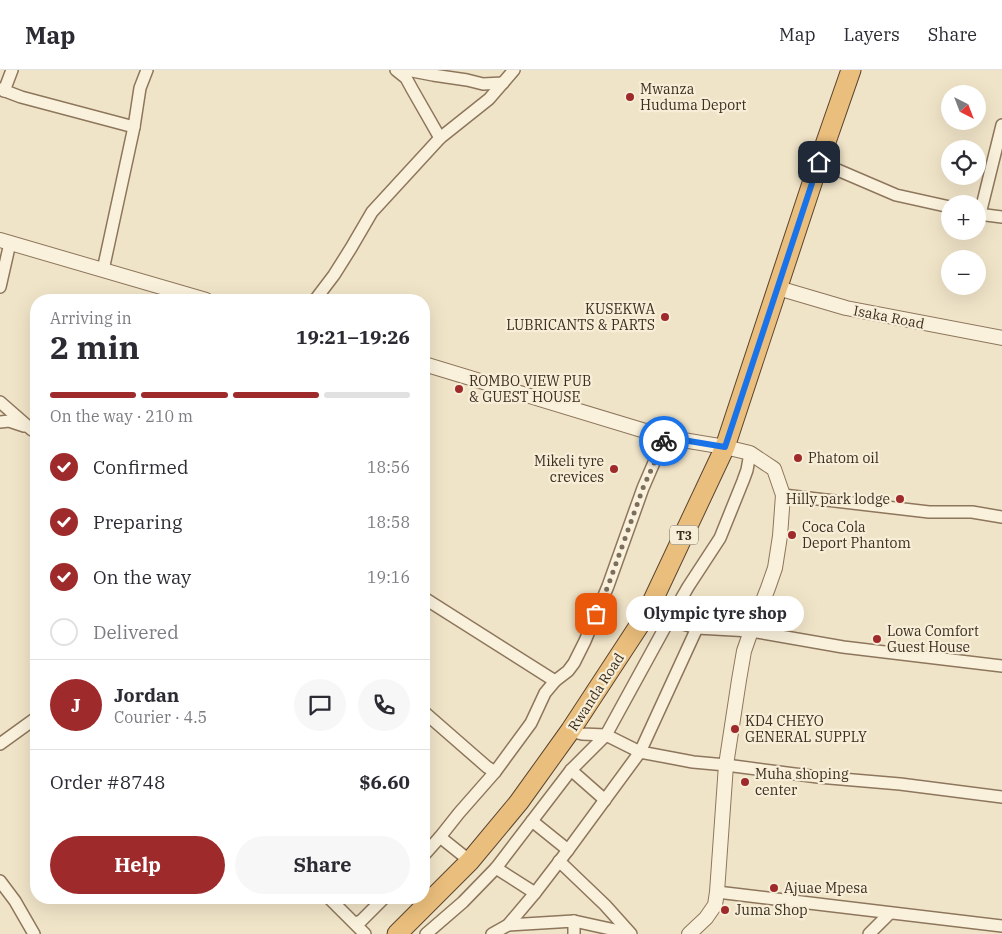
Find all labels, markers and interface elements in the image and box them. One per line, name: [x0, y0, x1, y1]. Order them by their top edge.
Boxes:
text: Map: [25, 19, 75, 51]
text: Map: [779, 23, 816, 46]
text: Layers: [844, 23, 900, 46]
text: Share: [928, 23, 977, 46]
place label: Mwanza Huduma Deport: [640, 80, 746, 114]
north arrow: [941, 85, 986, 130]
map controls: [941, 85, 986, 295]
marker: Mwanza Huduma Deport: [624, 91, 636, 103]
button: locate: [941, 140, 986, 185]
pin: [798, 141, 840, 183]
icon: home: [805, 148, 833, 176]
button: +: [941, 195, 986, 240]
button: −: [941, 250, 986, 295]
place label: KUSEKWA LUBRICANTS & PARTS: [506, 300, 655, 334]
street label: Isaka Road: [852, 301, 926, 333]
text: Arriving in: [50, 308, 132, 328]
marker: KUSEKWA LUBRICANTS & PARTS: [659, 311, 671, 323]
text: 19:21–19:26: [296, 325, 410, 349]
text: 2 min: [50, 326, 140, 368]
place label: ROMBO VIEW PUB & GUEST HOUSE: [469, 372, 592, 406]
marker: ROMBO VIEW PUB & GUEST HOUSE: [453, 383, 465, 395]
text: On the way · 210 m: [50, 406, 193, 426]
courier: [639, 416, 689, 466]
icon: bike: [650, 427, 678, 455]
place label: Phatom oil: [808, 449, 879, 467]
place label: Mikeli tyre crevices: [534, 452, 604, 486]
marker: Phatom oil: [792, 452, 804, 464]
icon: check: [50, 453, 78, 481]
text: Confirmed: [93, 455, 188, 479]
text: 18:56: [367, 457, 410, 477]
marker: Mikeli tyre crevices: [608, 463, 620, 475]
place label: Hilly park lodge: [786, 490, 890, 508]
marker: Hilly park lodge: [894, 493, 906, 505]
icon: check: [50, 508, 78, 536]
text: Preparing: [93, 510, 182, 534]
text: 18:58: [367, 512, 410, 532]
place label: Coca Cola Deport Phantom: [802, 518, 911, 552]
road number: T3: [670, 526, 698, 544]
marker: Coca Cola Deport Phantom: [786, 529, 798, 541]
icon: check: [50, 563, 78, 591]
text: On the way: [93, 565, 191, 589]
text: 19:16: [367, 567, 410, 587]
pin: [575, 593, 617, 635]
callout: Olympic tyre shop: [626, 596, 804, 632]
icon: bag: [582, 600, 610, 628]
text: Olympic tyre shop: [643, 603, 787, 623]
text: Delivered: [93, 620, 179, 644]
place label: Lowa Comfort Guest House: [887, 622, 979, 656]
marker: Lowa Comfort Guest House: [871, 633, 883, 645]
street label: Rwanda Road: [564, 649, 628, 734]
button: chat: [294, 679, 346, 731]
button: phone: [358, 679, 410, 731]
text: Jordan: [114, 683, 179, 707]
text: J: [71, 693, 81, 717]
text: Courier · 4.5: [114, 707, 207, 727]
place label: KD4 CHEYO GENERAL SUPPLY: [745, 712, 867, 746]
marker: KD4 CHEYO GENERAL SUPPLY: [729, 723, 741, 735]
place label: Muha shoping center: [755, 765, 849, 799]
text: Order #8748: [50, 770, 165, 794]
text: $6.60: [359, 770, 410, 794]
marker: Muha shoping center: [739, 776, 751, 788]
button: Help: [50, 836, 225, 894]
button: Share: [235, 836, 410, 894]
place label: Ajuae Mpesa: [784, 879, 868, 897]
marker: Ajuae Mpesa: [768, 882, 780, 894]
place label: Juma Shop: [735, 901, 808, 919]
marker: Juma Shop: [719, 904, 731, 916]

